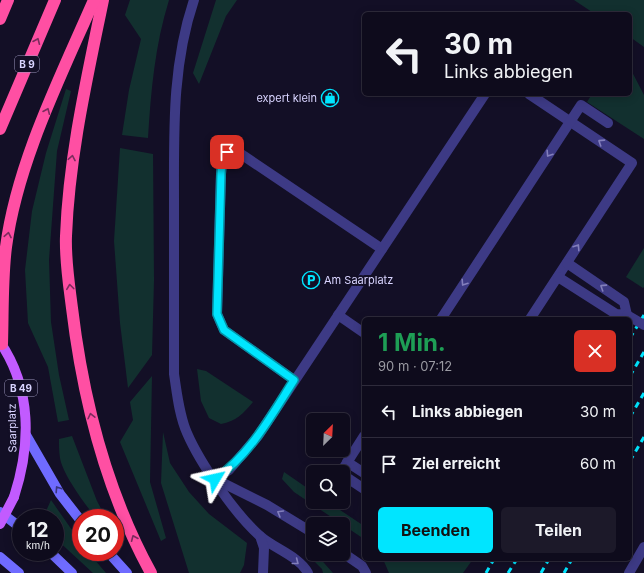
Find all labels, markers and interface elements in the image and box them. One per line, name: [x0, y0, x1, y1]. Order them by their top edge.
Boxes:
text: 30 m: [444, 27, 513, 61]
icon: left: [378, 28, 430, 80]
one-way arrow: [32, 38, 40, 46]
road number: B 9: [15, 56, 39, 72]
text: Links abbiegen: [444, 61, 573, 82]
shop icon: expert klein: [320, 88, 340, 108]
place label: expert klein: [256, 91, 317, 105]
one-way arrow: [42, 108, 50, 115]
pin: [210, 135, 244, 169]
one-way arrow: [598, 139, 605, 147]
icon: arrive: [216, 141, 238, 163]
one-way arrow: [546, 150, 553, 157]
one-way arrow: [68, 155, 76, 161]
one-way arrow: [4, 232, 12, 238]
one-way arrow: [572, 244, 580, 251]
parking icon: Am Saarplatz: [301, 270, 321, 290]
place label: Am Saarplatz: [324, 273, 393, 287]
one-way arrow: [462, 279, 469, 286]
one-way arrow: [66, 284, 75, 291]
one-way arrow: [600, 285, 607, 292]
text: 1 Min.: [378, 328, 446, 357]
button: close: [574, 330, 616, 372]
text: 90 m · 07:12: [378, 358, 452, 374]
road number: B 49: [5, 380, 37, 396]
icon: left: [378, 401, 400, 423]
text: Links abbiegen: [412, 402, 523, 421]
text: 30 m: [580, 402, 616, 421]
street label: Saarplatz: [5, 403, 19, 453]
one-way arrow: [87, 412, 95, 419]
north arrow: [306, 413, 350, 457]
map controls: [306, 413, 350, 561]
icon: arrive: [378, 453, 400, 475]
text: Ziel erreicht: [412, 454, 500, 473]
text: 60 m: [580, 454, 616, 473]
position arrow: [194, 458, 236, 500]
button: search: [306, 465, 350, 509]
one-way arrow: [55, 486, 63, 493]
button: Beenden: [378, 507, 493, 553]
button: Teilen: [501, 507, 616, 553]
speed limit sign: 20: [72, 509, 124, 561]
one-way arrow: [277, 510, 284, 517]
button: layers: [306, 517, 350, 561]
text: 12: [27, 518, 49, 542]
one-way arrow: [131, 535, 139, 542]
text: km/h: [26, 539, 50, 551]
one-way arrow: [292, 557, 299, 564]

